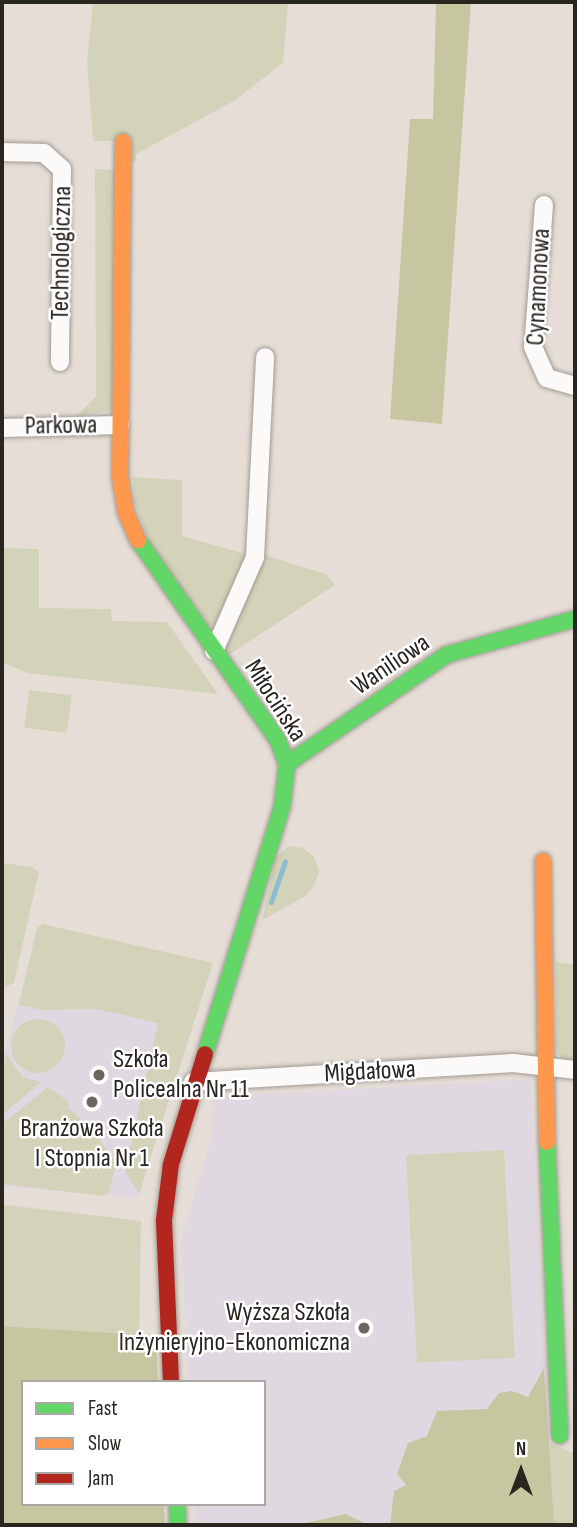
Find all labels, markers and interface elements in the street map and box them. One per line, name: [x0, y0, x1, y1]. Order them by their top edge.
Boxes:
street label: Technologiczna: [45, 186, 79, 320]
street label: Cynamonowa: [520, 228, 558, 346]
street label: Parkowa: [24, 410, 98, 442]
street label: Waniliowa: [346, 628, 436, 702]
street label: Miłocińska: [237, 654, 313, 748]
place label: Szkoła Policealna Nr 11: [113, 1044, 249, 1106]
street label: Migdałowa: [324, 1054, 416, 1090]
marker: Szkoła Policealna Nr 11: [91, 1067, 107, 1083]
marker: Branżowa Szkoła I Stopnia Nr 1: [84, 1094, 100, 1110]
place label: Branżowa Szkoła I Stopnia Nr 1: [20, 1113, 164, 1174]
place label: Wyższa Szkoła Inżynieryjno-Ekonomiczna: [119, 1297, 350, 1358]
marker: Wyższa Szkoła Inżynieryjno-Ekonomiczna: [356, 1320, 372, 1336]
legend: [21, 1380, 266, 1506]
text: Fast: [88, 1396, 118, 1421]
text: Slow: [88, 1431, 121, 1456]
north arrow: [486, 1436, 556, 1506]
text: N: [516, 1438, 526, 1461]
text: Jam: [88, 1466, 114, 1491]

